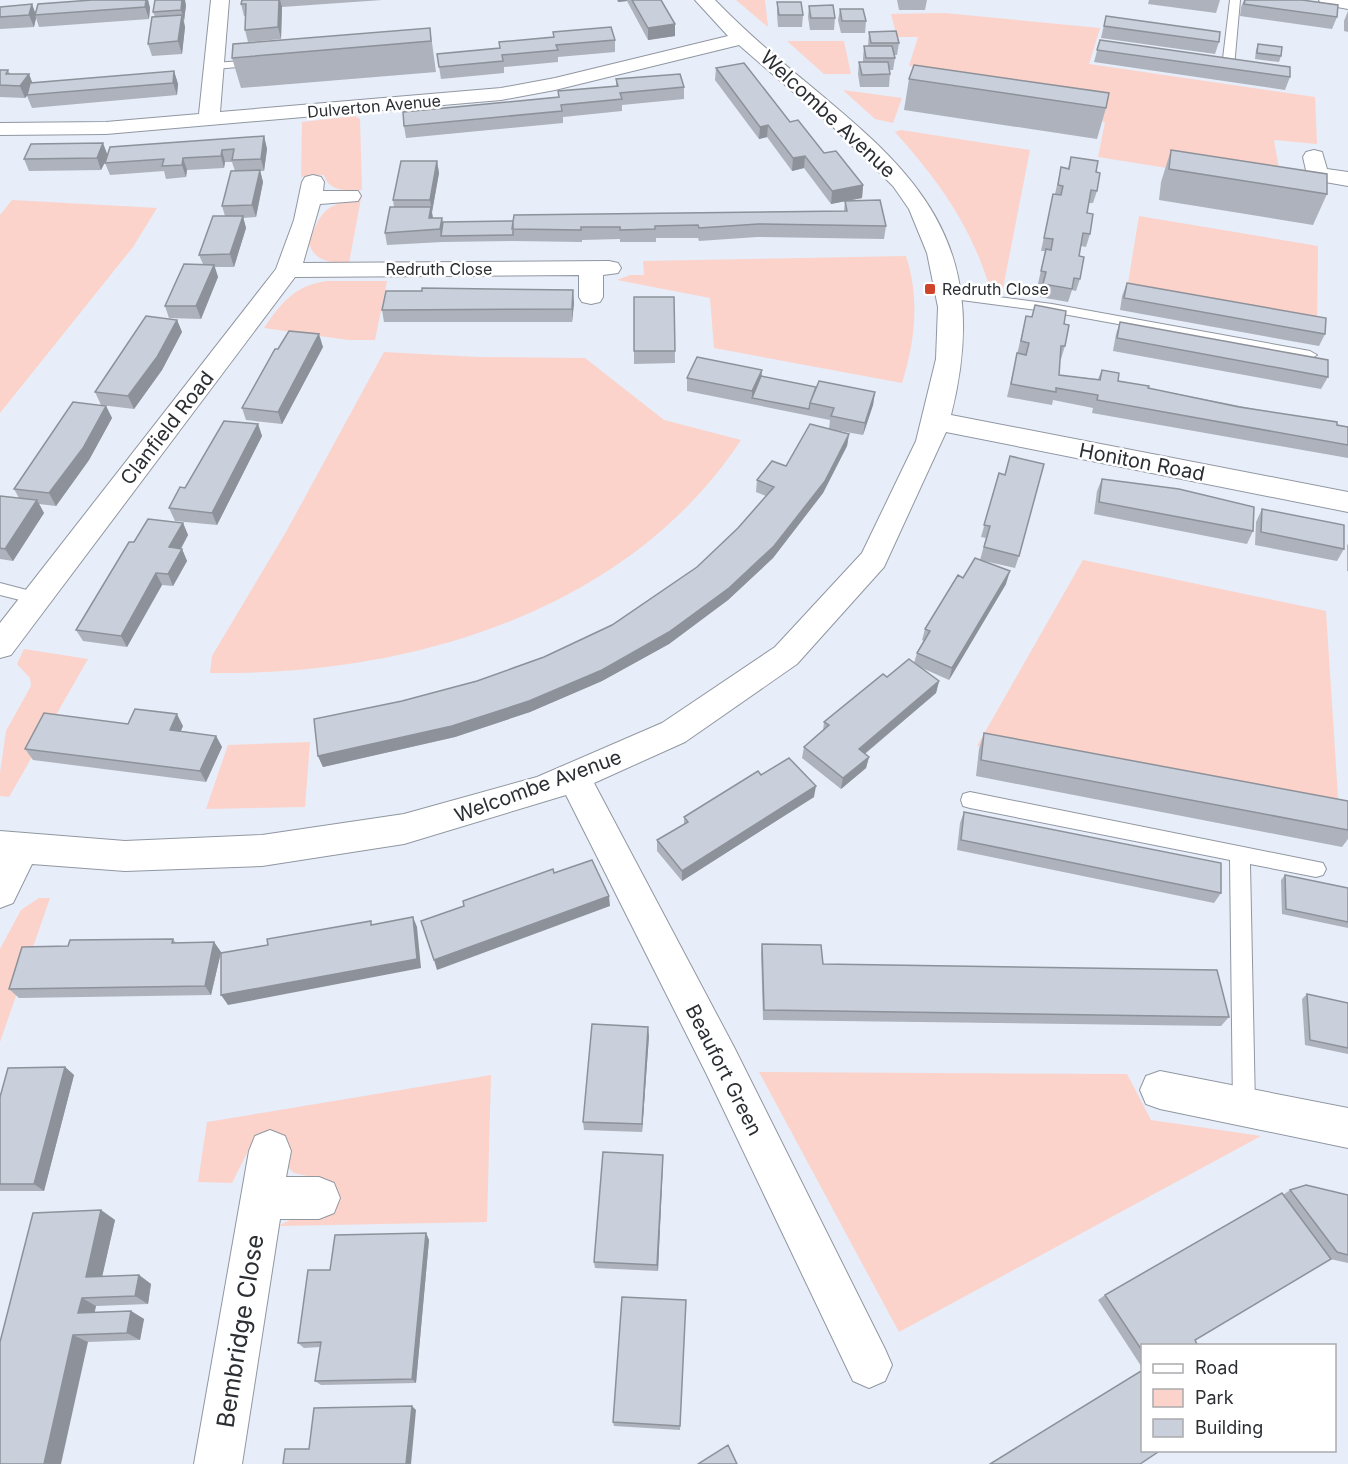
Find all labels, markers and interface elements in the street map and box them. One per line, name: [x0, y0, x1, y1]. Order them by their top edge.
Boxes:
street label: Welcombe Avenue: [755, 45, 901, 183]
street label: Dulverton Avenue: [306, 90, 442, 122]
street label: Redruth Close: [386, 259, 492, 279]
place label: Redruth Close: [942, 279, 1049, 299]
marker: Redruth Close: [923, 282, 937, 296]
street label: Clanfield Road: [115, 366, 219, 490]
street label: Honiton Road: [1077, 438, 1207, 486]
street label: Welcombe Avenue: [451, 745, 625, 827]
street label: Beaufort Green: [681, 1000, 767, 1140]
street label: Bembridge Close: [210, 1232, 270, 1430]
legend: [1141, 1344, 1336, 1452]
text: Road: [1195, 1357, 1238, 1378]
text: Park: [1195, 1387, 1234, 1408]
text: Building: [1195, 1417, 1263, 1438]

